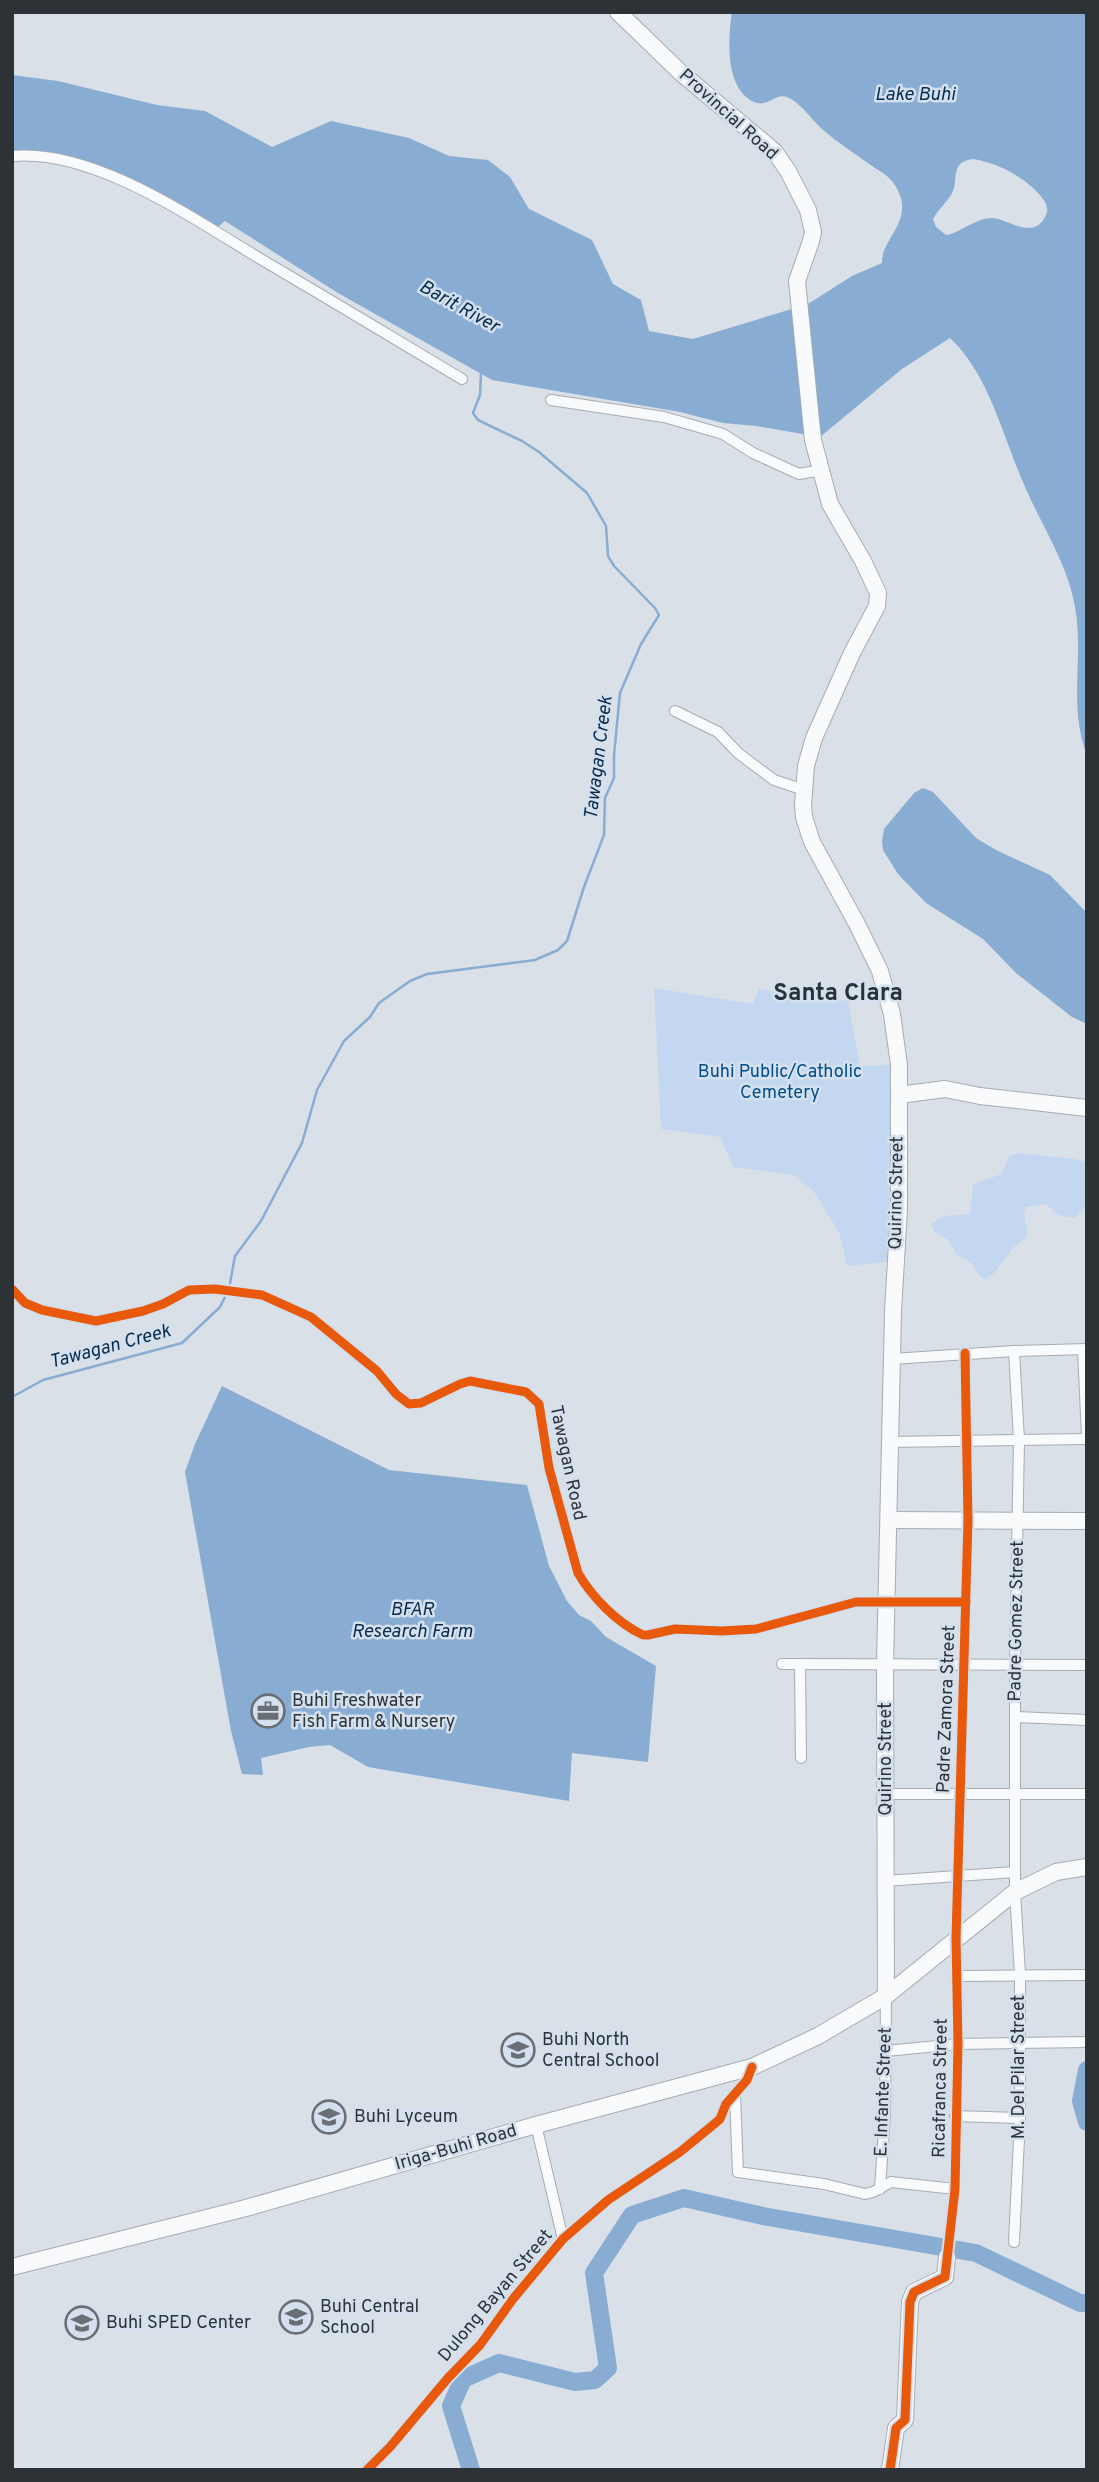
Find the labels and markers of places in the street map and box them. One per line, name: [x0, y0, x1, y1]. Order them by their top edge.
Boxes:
place label: Buhi Freshwater Fish Farm & Nursery: [292, 1690, 455, 1734]
office icon: Buhi Freshwater Fish Farm & Nursery: [249, 1692, 287, 1730]
place label: Buhi North Central School: [542, 2029, 660, 2073]
school or university icon: Buhi North Central School: [499, 2031, 537, 2069]
school or university icon: Buhi Lyceum: [310, 2098, 348, 2136]
place label: Buhi Lyceum: [354, 2106, 458, 2129]
place label: Buhi Central School: [320, 2296, 419, 2340]
school or university icon: Buhi Central School: [277, 2298, 315, 2336]
school or university icon: Buhi SPED Center: [63, 2304, 101, 2342]
place label: Buhi SPED Center: [106, 2312, 251, 2335]

